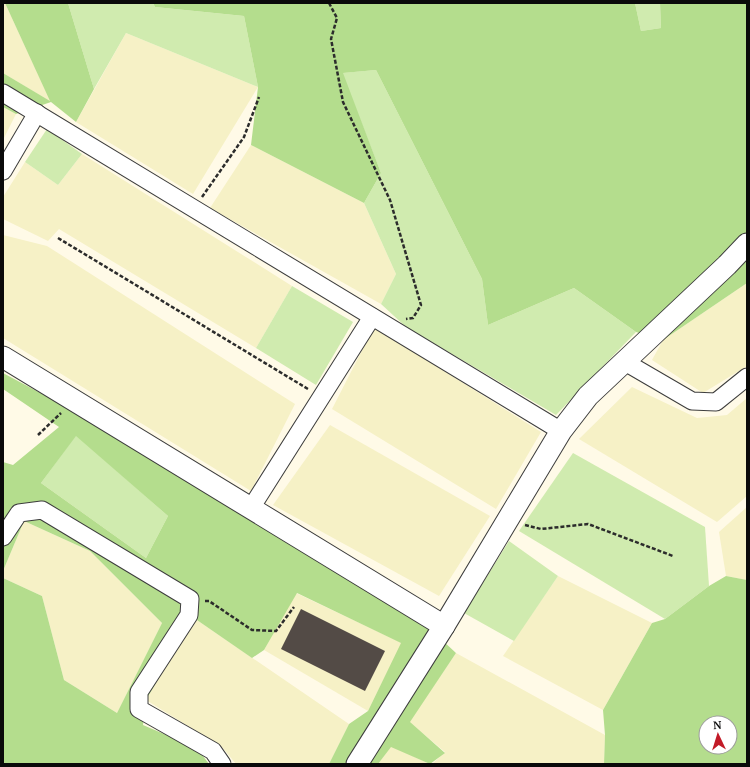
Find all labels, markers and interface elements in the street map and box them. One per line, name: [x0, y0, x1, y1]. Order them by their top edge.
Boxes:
north arrow: [698, 715, 738, 755]
text: N: [713, 718, 723, 732]

